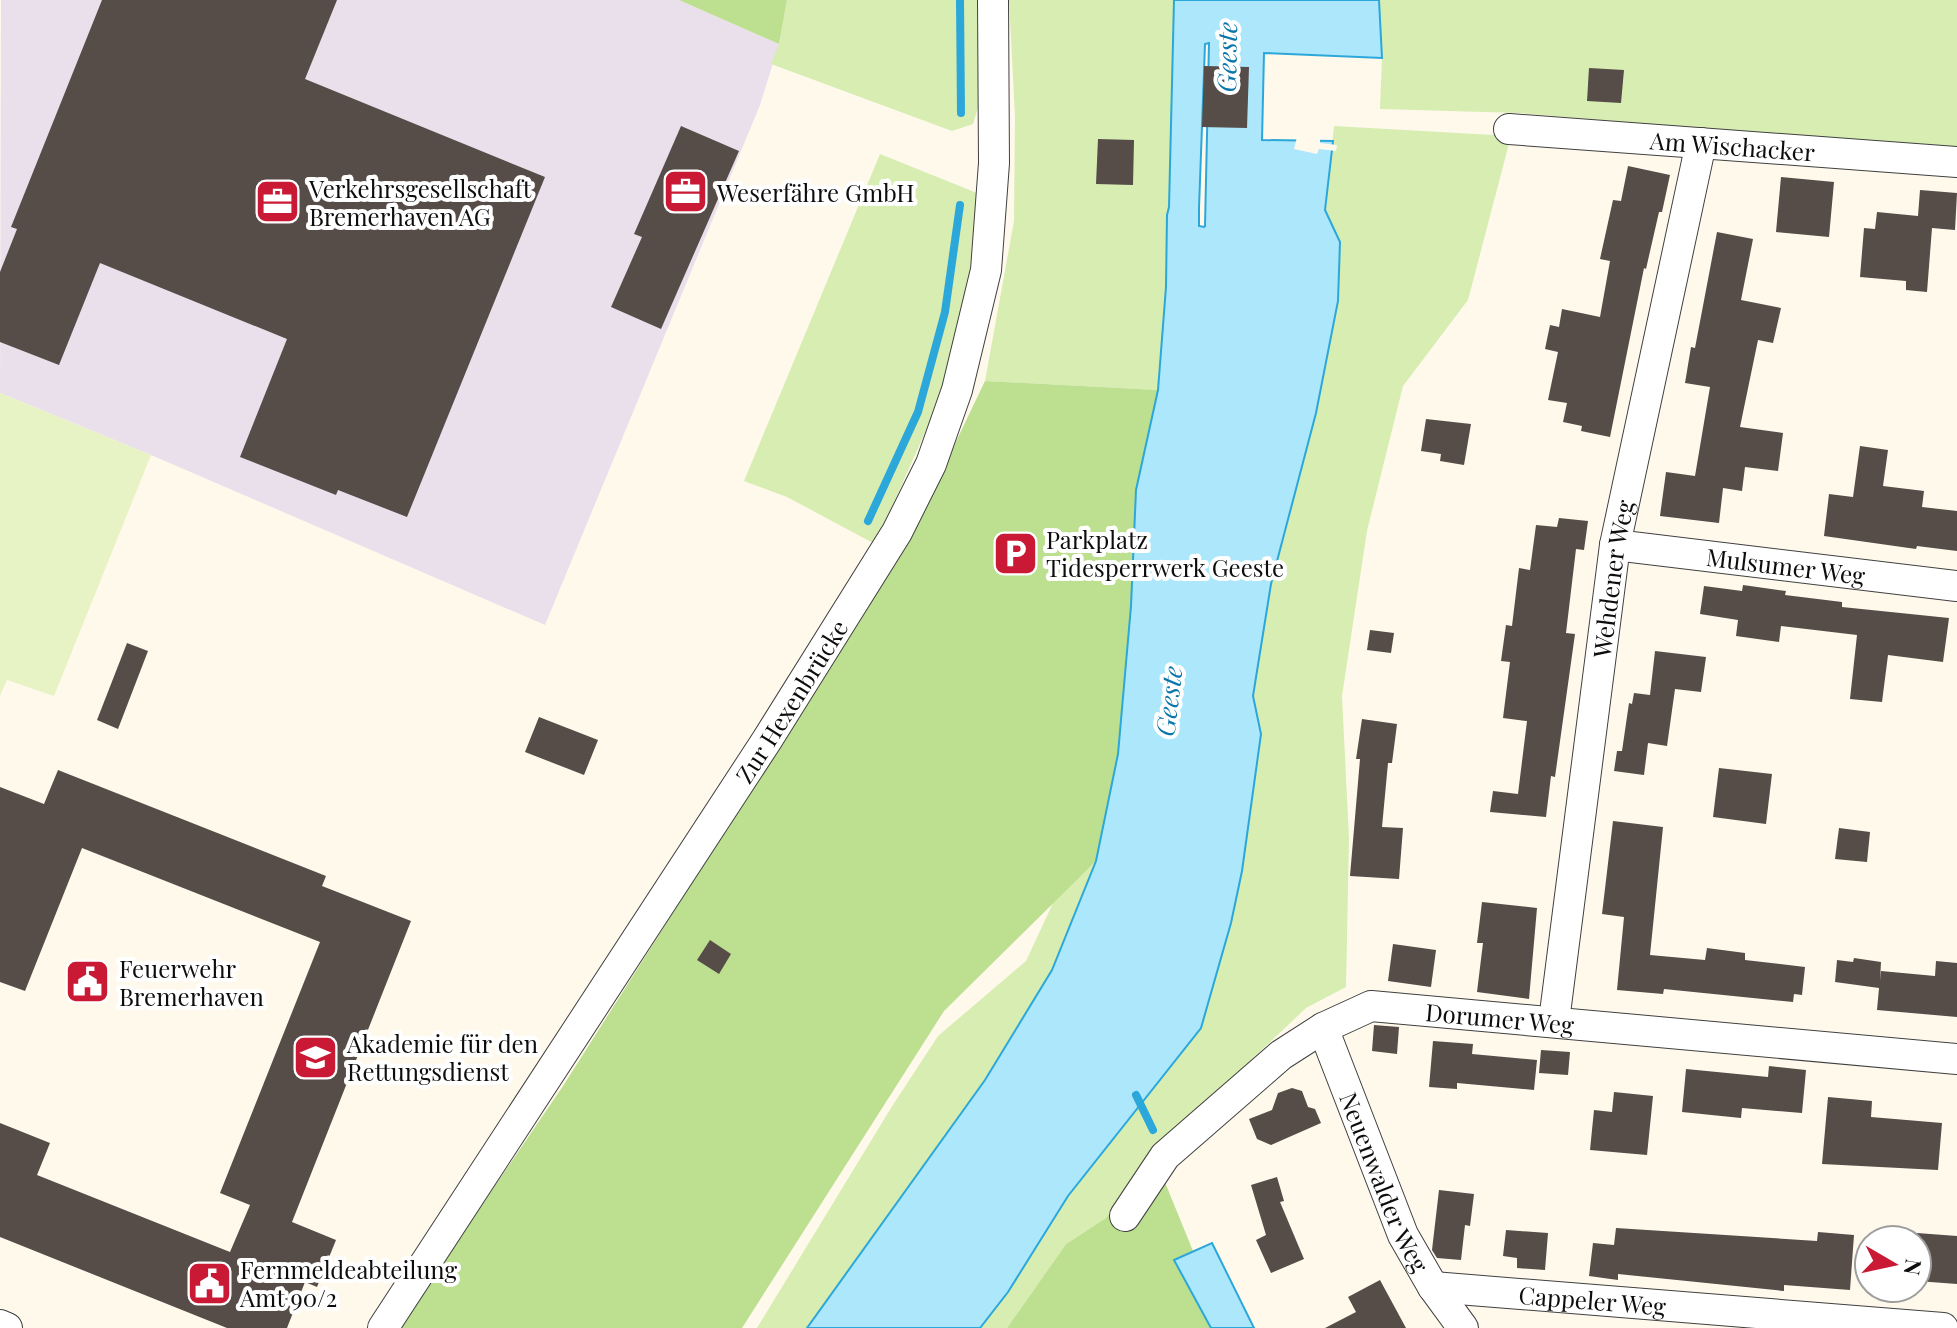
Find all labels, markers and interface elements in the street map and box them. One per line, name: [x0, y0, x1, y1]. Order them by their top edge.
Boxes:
water label: Geeste: [1208, 21, 1244, 93]
street label: Am Wischacker: [1648, 123, 1816, 168]
office icon: Weserfähre GmbH: [662, 168, 710, 216]
place label: Verkehrsgesellschaft Bremerhaven AG: [308, 172, 532, 232]
place label: Weserfähre GmbH: [716, 176, 914, 208]
office icon: Verkehrsgesellschaft Bremerhaven AG: [254, 178, 302, 226]
street label: Wehdener Weg: [1585, 497, 1640, 661]
place label: Parkplatz Tidesperrwerk Geeste: [1046, 523, 1284, 583]
parking icon: Parkplatz Tidesperrwerk Geeste: [991, 529, 1039, 577]
street label: Mulsumer Weg: [1704, 540, 1867, 591]
street label: Zur Hexenbrücke: [728, 614, 854, 789]
water label: Geeste: [1146, 664, 1190, 738]
place label: Feuerwehr Bremerhaven: [119, 952, 264, 1012]
public building icon: Feuerwehr Bremerhaven: [64, 958, 112, 1006]
street label: Dorumer Weg: [1424, 995, 1576, 1040]
place label: Akademie für den Rettungsdienst: [346, 1027, 538, 1087]
school or university icon: Akademie für den Rettungsdienst: [292, 1033, 340, 1081]
street label: Neuenwalder Weg: [1333, 1087, 1437, 1278]
north arrow: [1853, 1224, 1933, 1304]
place label: Fernmeldeabteilung Amt 90/2: [239, 1253, 457, 1313]
text: N: [1898, 1257, 1930, 1278]
public building icon: Fernmeldeabteilung Amt 90/2: [185, 1259, 233, 1307]
street label: Cappeler Weg: [1518, 1278, 1668, 1322]

